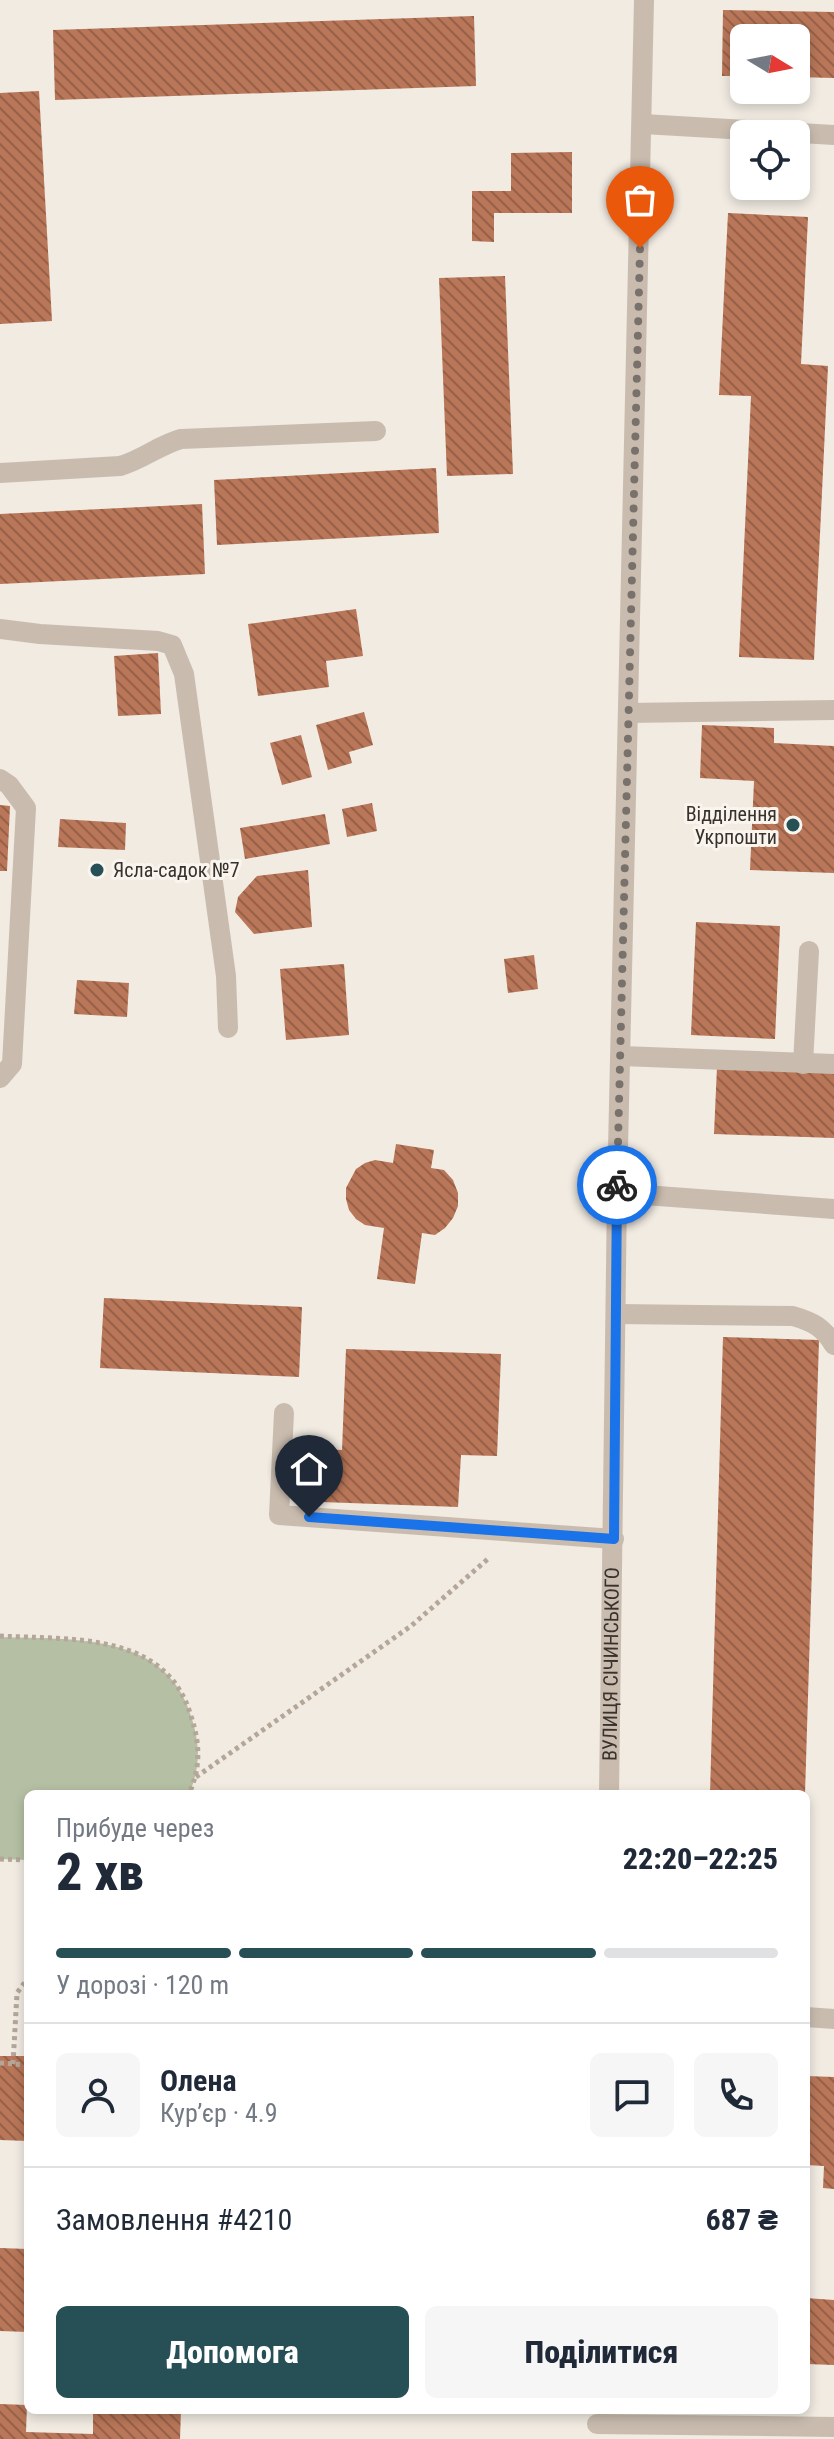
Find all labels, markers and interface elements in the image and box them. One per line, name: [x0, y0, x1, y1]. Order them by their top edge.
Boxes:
north arrow: [730, 24, 810, 104]
map controls: [730, 24, 810, 200]
button: locate: [730, 120, 810, 200]
pin: [606, 166, 674, 248]
icon: bag: [618, 178, 662, 222]
place label: Відділення Укрпошти: [686, 802, 777, 849]
marker: Відділення Укрпошти: [784, 816, 802, 834]
place label: Ясла-садок №7: [113, 858, 240, 882]
marker: Ясла-садок №7: [88, 861, 106, 879]
courier: [577, 1145, 657, 1225]
icon: bike: [595, 1163, 639, 1207]
pin: [275, 1435, 343, 1517]
icon: home: [287, 1447, 331, 1491]
street label: ВУЛИЦЯ СІЧИНСЬКОГО: [597, 1567, 624, 1761]
text: Прибуде через: [56, 1813, 214, 1843]
text: 22:20–22:25: [623, 1841, 778, 1876]
text: 2 хв: [56, 1842, 144, 1903]
text: У дорозі · 120 m: [56, 1970, 229, 2000]
button: person: [56, 2053, 140, 2137]
button: chat: [590, 2053, 674, 2137]
button: phone: [694, 2053, 778, 2137]
text: Олена: [160, 2063, 237, 2098]
text: Кур’єр · 4.9: [160, 2098, 278, 2128]
text: Замовлення #4210: [56, 2202, 292, 2237]
text: 687 ₴: [706, 2202, 778, 2237]
button: Допомога: [56, 2306, 409, 2398]
button: Поділитися: [425, 2306, 778, 2398]

